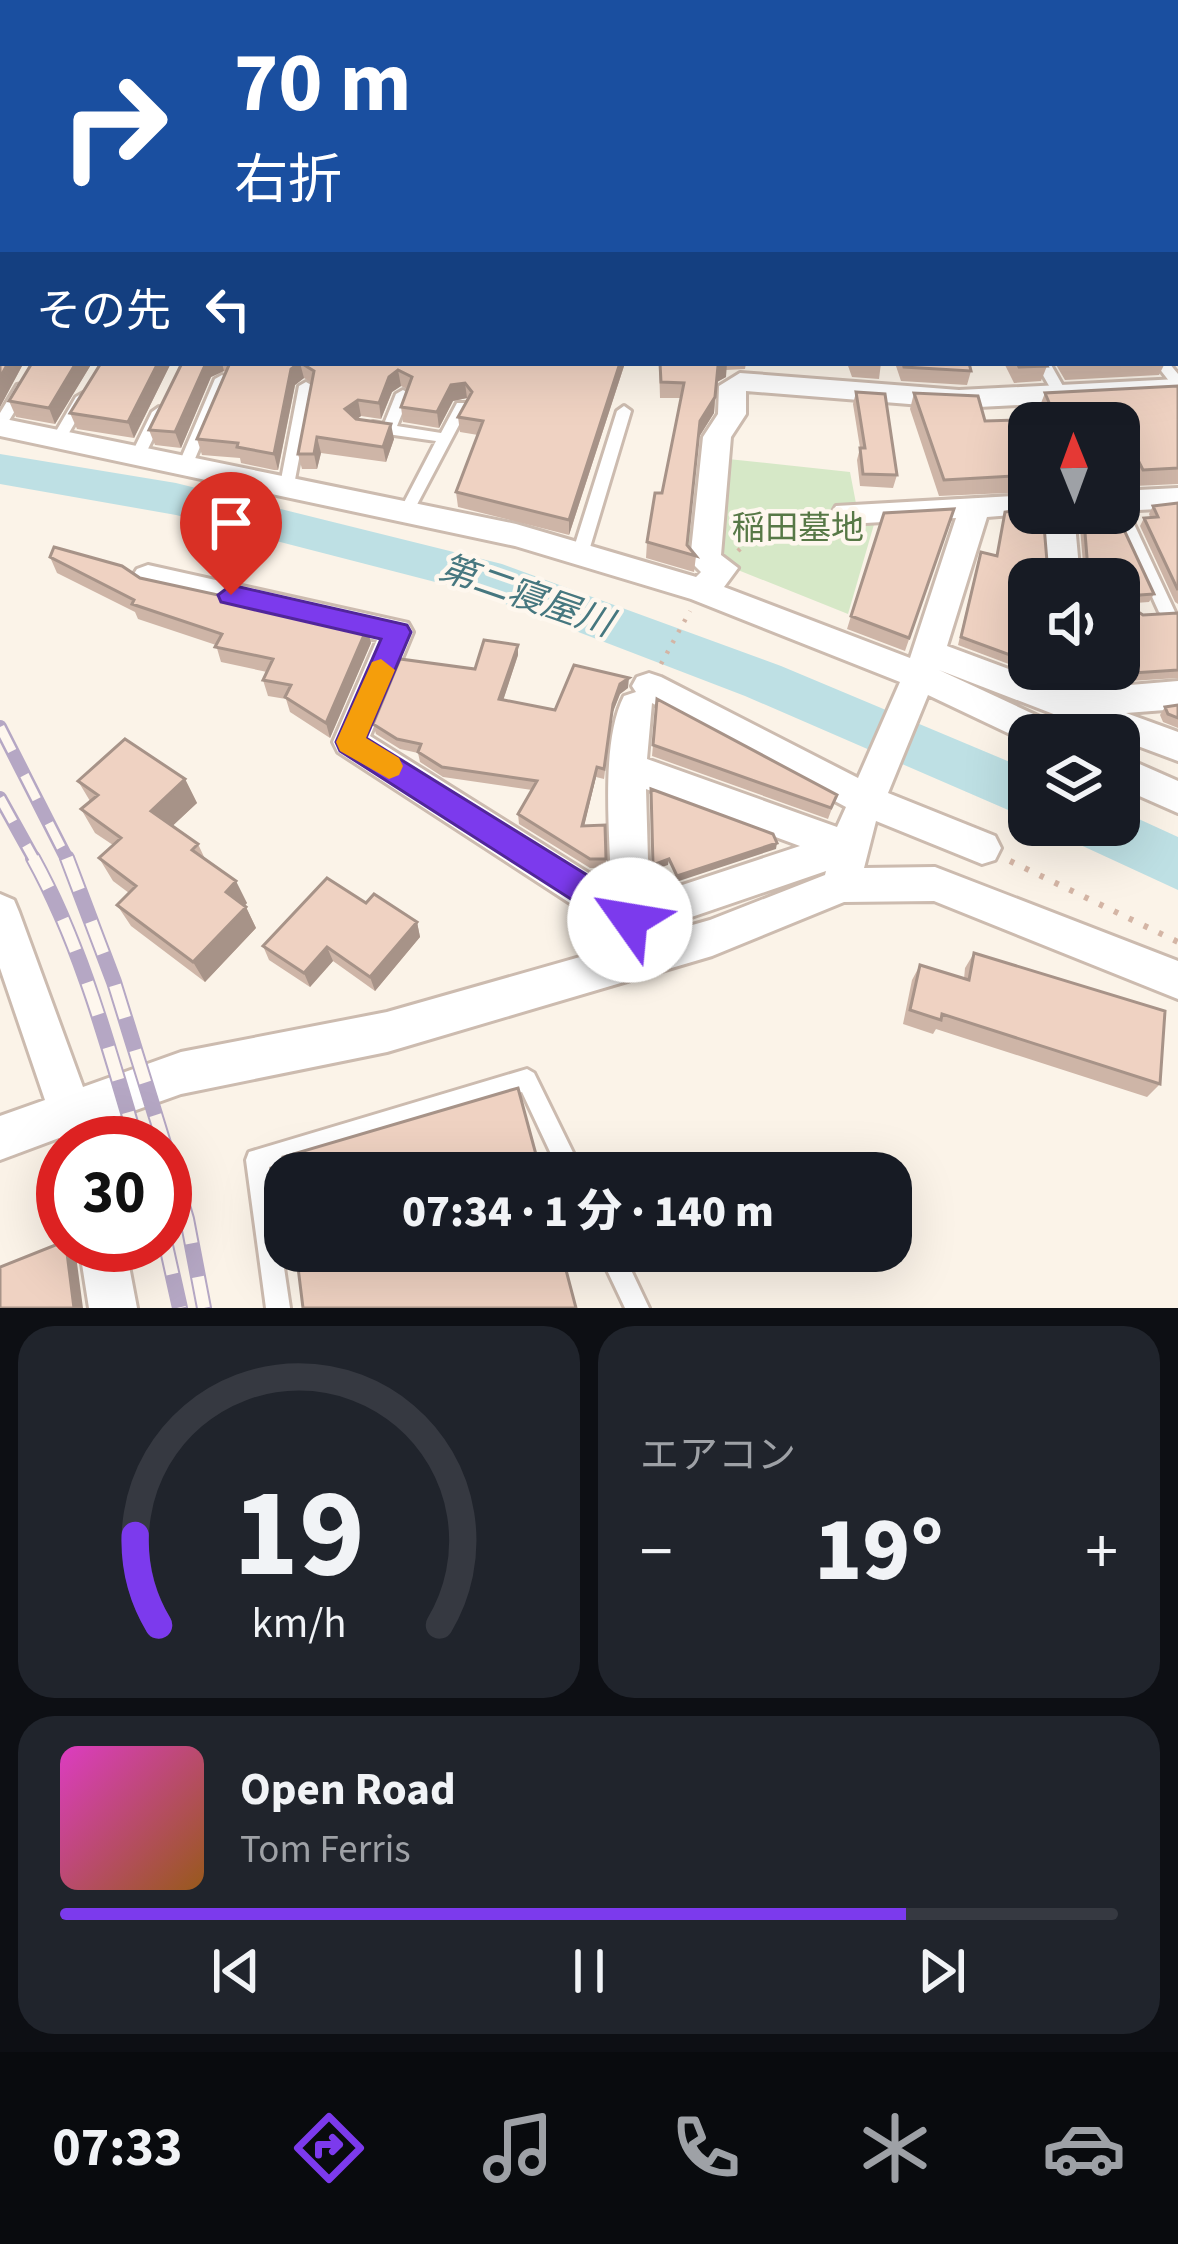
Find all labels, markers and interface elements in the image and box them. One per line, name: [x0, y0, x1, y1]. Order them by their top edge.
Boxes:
text: 70 m: [234, 24, 412, 144]
icon: right: [36, 48, 192, 204]
text: 右折: [234, 143, 342, 220]
icon: left: [195, 276, 261, 342]
text: その先: [36, 280, 171, 344]
north arrow: [1008, 402, 1140, 534]
map controls: [1008, 402, 1140, 846]
pin: [180, 472, 282, 595]
icon: arrive: [198, 490, 264, 556]
park label: 稲田墓地: [732, 505, 864, 552]
water label: 第二寝屋川: [433, 543, 623, 651]
button: sound: [1008, 558, 1140, 690]
button: layers: [1008, 714, 1140, 846]
position arrow: [567, 857, 693, 983]
speed limit sign: 30: [36, 1116, 192, 1272]
text: 07:34 · 1 分 · 140 m: [402, 1180, 774, 1244]
text: エアコン: [640, 1428, 796, 1484]
text: 19: [233, 1446, 365, 1624]
text: 19°: [814, 1487, 944, 1615]
text: −: [640, 1505, 673, 1599]
text: +: [1085, 1505, 1118, 1599]
text: km/h: [251, 1593, 347, 1654]
text: Open Road: [240, 1758, 456, 1822]
text: Tom Ferris: [240, 1822, 411, 1878]
icon: previous: [203, 1938, 269, 2004]
icon: pause: [556, 1938, 622, 2004]
icon: next: [909, 1938, 975, 2004]
icon: directions: [287, 2106, 371, 2190]
icon: music: [476, 2106, 560, 2190]
icon: phone: [664, 2106, 748, 2190]
icon: climate: [853, 2106, 937, 2190]
icon: car: [1042, 2106, 1126, 2190]
text: 07:33: [52, 2110, 183, 2187]

